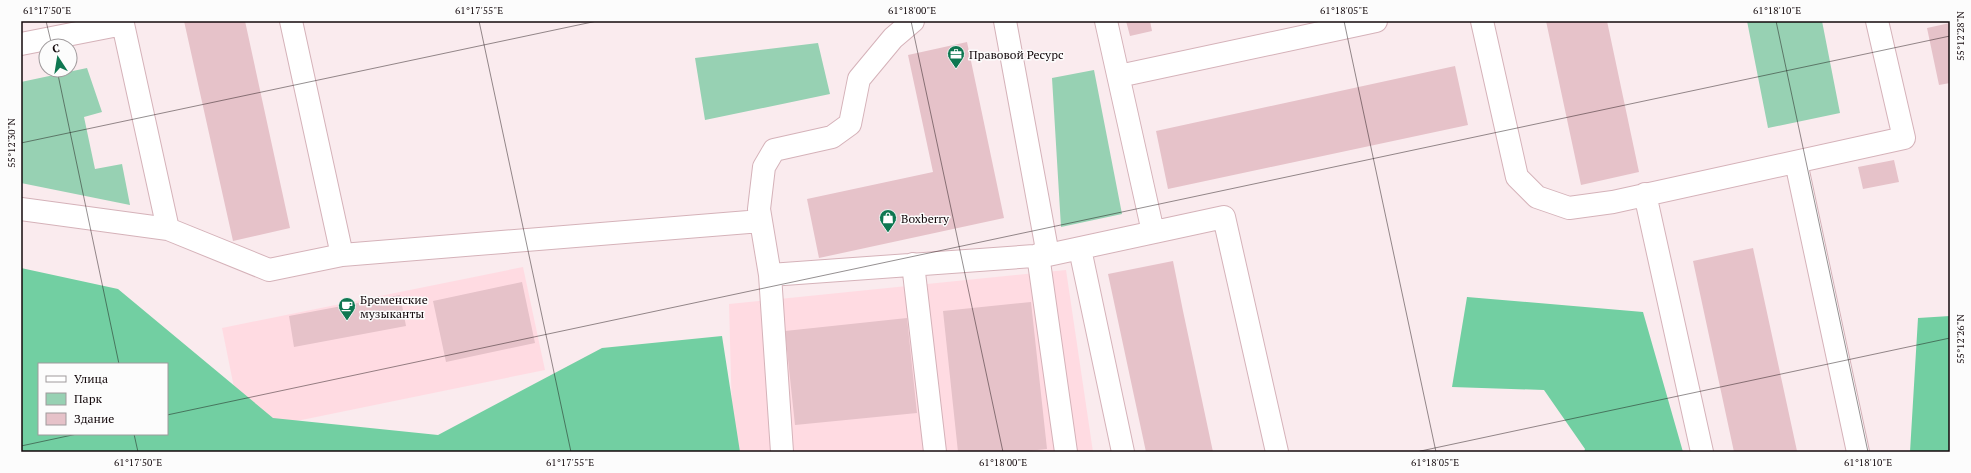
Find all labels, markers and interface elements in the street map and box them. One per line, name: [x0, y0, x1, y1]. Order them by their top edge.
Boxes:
text: 61°17'50"E: [23, 4, 71, 17]
text: 61°17'55"E: [455, 4, 503, 17]
text: 61°18'00"E: [888, 4, 936, 17]
text: 61°18'05"E: [1320, 4, 1368, 17]
text: 61°18'10"E: [1753, 4, 1801, 17]
text: 55°12'28"N: [1954, 11, 1967, 61]
north arrow: [38, 38, 78, 78]
text: С: [51, 41, 61, 56]
office icon: Правовой Ресурс: [946, 44, 966, 69]
place label: Правовой Ресурс: [969, 47, 1064, 62]
text: 55°12'30"N: [5, 118, 18, 168]
shop icon: Boxberry: [878, 208, 898, 233]
place label: Boxberry: [901, 211, 950, 226]
place label: Бременские музыканты: [360, 292, 428, 321]
cafe icon: Бременские музыканты: [337, 296, 357, 321]
text: 55°12'26"N: [1954, 314, 1967, 364]
legend: [38, 363, 168, 435]
text: Улица: [74, 371, 108, 386]
text: Парк: [74, 391, 102, 406]
text: Здание: [74, 411, 114, 426]
text: 61°17'50"E: [114, 456, 162, 469]
text: 61°17'55"E: [546, 456, 594, 469]
text: 61°18'00"E: [979, 456, 1027, 469]
text: 61°18'05"E: [1411, 456, 1459, 469]
text: 61°18'10"E: [1844, 456, 1892, 469]

